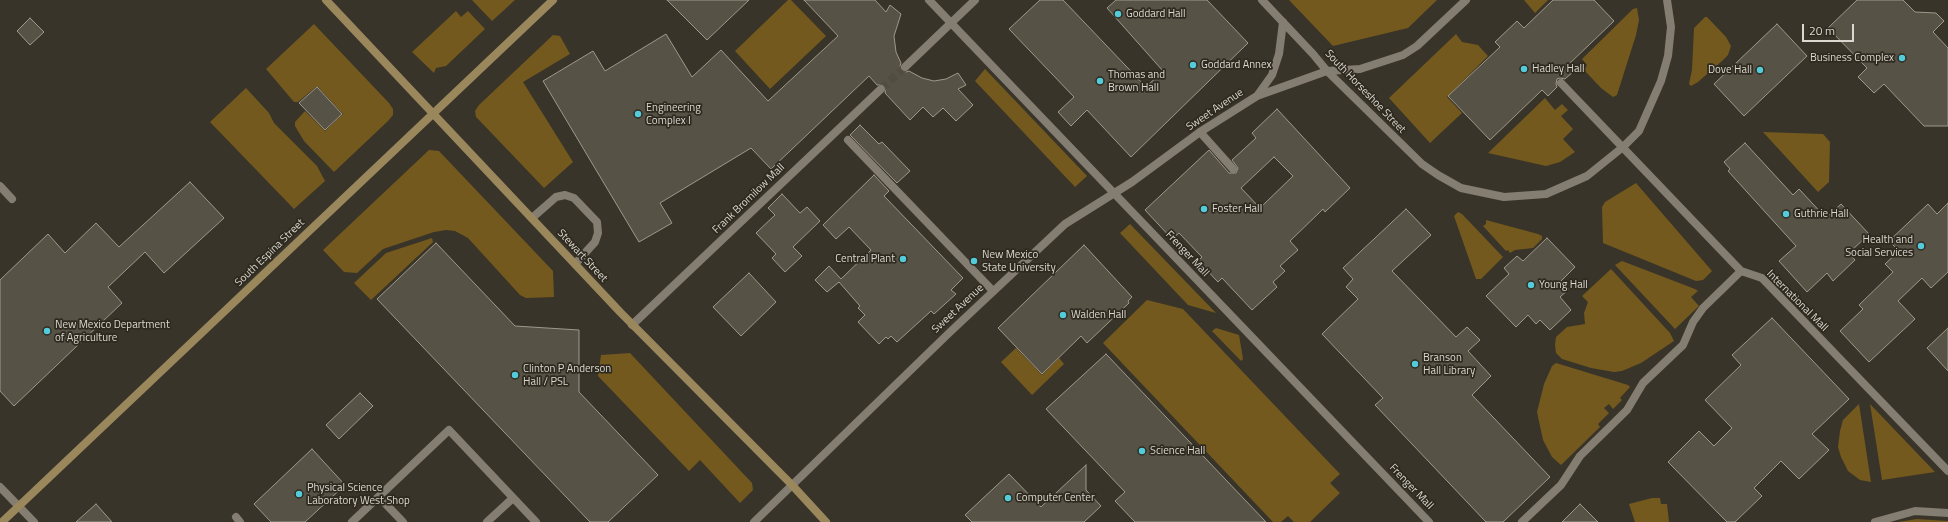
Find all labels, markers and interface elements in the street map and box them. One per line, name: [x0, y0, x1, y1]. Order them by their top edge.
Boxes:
place label: Goddard Hall: [1126, 7, 1186, 21]
marker: Goddard Hall: [1113, 9, 1123, 19]
scale bar: [1804, 16, 1856, 42]
text: 20 m: [1809, 21, 1835, 40]
street label: South Horseshoe Street: [1322, 48, 1408, 136]
place label: Business Complex: [1810, 51, 1894, 65]
marker: Business Complex: [1897, 53, 1907, 63]
place label: Goddard Annex: [1201, 58, 1271, 72]
marker: Goddard Annex: [1188, 60, 1198, 70]
place label: Hadley Hall: [1532, 62, 1585, 76]
place label: Dove Hall: [1708, 63, 1752, 77]
marker: Hadley Hall: [1519, 64, 1529, 74]
marker: Dove Hall: [1755, 65, 1765, 75]
place label: Thomas and Brown Hall: [1108, 68, 1165, 94]
marker: Thomas and Brown Hall: [1095, 76, 1105, 86]
street label: Sweet Avenue: [1184, 86, 1246, 134]
place label: Engineering Complex I: [646, 101, 701, 127]
marker: Engineering Complex I: [633, 109, 643, 119]
street label: Frank Bromilow Mall: [710, 161, 788, 237]
place label: Foster Hall: [1212, 202, 1262, 216]
marker: Foster Hall: [1199, 204, 1209, 214]
place label: Guthrie Hall: [1794, 207, 1849, 221]
marker: Guthrie Hall: [1781, 209, 1791, 219]
street label: South Espina Street: [233, 217, 307, 289]
street label: Stewart Street: [554, 227, 610, 285]
street label: Frenger Mall: [1162, 228, 1212, 280]
place label: Health and Social Services: [1845, 233, 1913, 259]
marker: Health and Social Services: [1916, 241, 1926, 251]
place label: New Mexico State University: [982, 248, 1056, 274]
place label: Central Plant: [835, 252, 895, 266]
marker: Central Plant: [898, 254, 908, 264]
marker: New Mexico State University: [969, 256, 979, 266]
street label: International Mall: [1764, 268, 1830, 334]
place label: Young Hall: [1539, 278, 1588, 292]
marker: Young Hall: [1526, 280, 1536, 290]
street label: Sweet Avenue: [929, 282, 987, 336]
place label: Walden Hall: [1071, 308, 1126, 322]
marker: Walden Hall: [1058, 310, 1068, 320]
place label: New Mexico Department of Agriculture: [55, 318, 170, 344]
marker: New Mexico Department of Agriculture: [42, 326, 52, 336]
place label: Branson Hall Library: [1423, 351, 1475, 377]
marker: Branson Hall Library: [1410, 359, 1420, 369]
place label: Clinton P Anderson Hall / PSL: [523, 362, 611, 388]
marker: Clinton P Anderson Hall / PSL: [510, 370, 520, 380]
place label: Science Hall: [1150, 444, 1205, 458]
marker: Science Hall: [1137, 446, 1147, 456]
street label: Frenger Mall: [1386, 462, 1436, 512]
place label: Physical Science Laboratory West Shop: [307, 481, 410, 507]
marker: Physical Science Laboratory West Shop: [294, 489, 304, 499]
place label: Computer Center: [1016, 491, 1095, 505]
marker: Computer Center: [1003, 493, 1013, 503]

